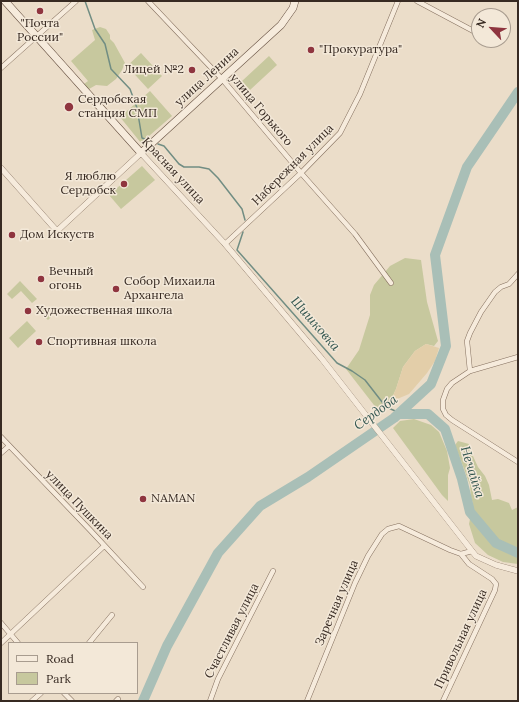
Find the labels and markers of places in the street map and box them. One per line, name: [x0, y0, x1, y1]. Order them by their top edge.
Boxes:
marker: "Почта России": [35, 6, 45, 16]
place label: "Почта России": [17, 17, 63, 45]
place label: "Прокуратура": [319, 43, 402, 57]
marker: "Прокуратура": [306, 45, 316, 55]
place label: Лицей №2: [123, 63, 184, 77]
marker: Лицей №2: [187, 65, 197, 75]
place label: Сердобская станция СМП: [78, 93, 157, 121]
marker: Сердобская станция СМП: [63, 101, 75, 113]
place label: Я люблю Сердобск: [60, 170, 116, 198]
marker: Я люблю Сердобск: [119, 179, 129, 189]
place label: Дом Искуств: [20, 228, 94, 242]
marker: Дом Искуств: [7, 230, 17, 240]
place label: Вечный огонь: [49, 265, 94, 293]
marker: Вечный огонь: [36, 274, 46, 284]
place label: Собор Михаила Архангела: [124, 275, 215, 303]
marker: Собор Михаила Архангела: [111, 284, 121, 294]
place label: Художественная школа: [36, 304, 172, 318]
marker: Художественная школа: [23, 306, 33, 316]
place label: Спортивная школа: [47, 335, 157, 349]
marker: Спортивная школа: [34, 337, 44, 347]
place label: NAMAN: [151, 492, 195, 506]
marker: NAMAN: [138, 494, 148, 504]

